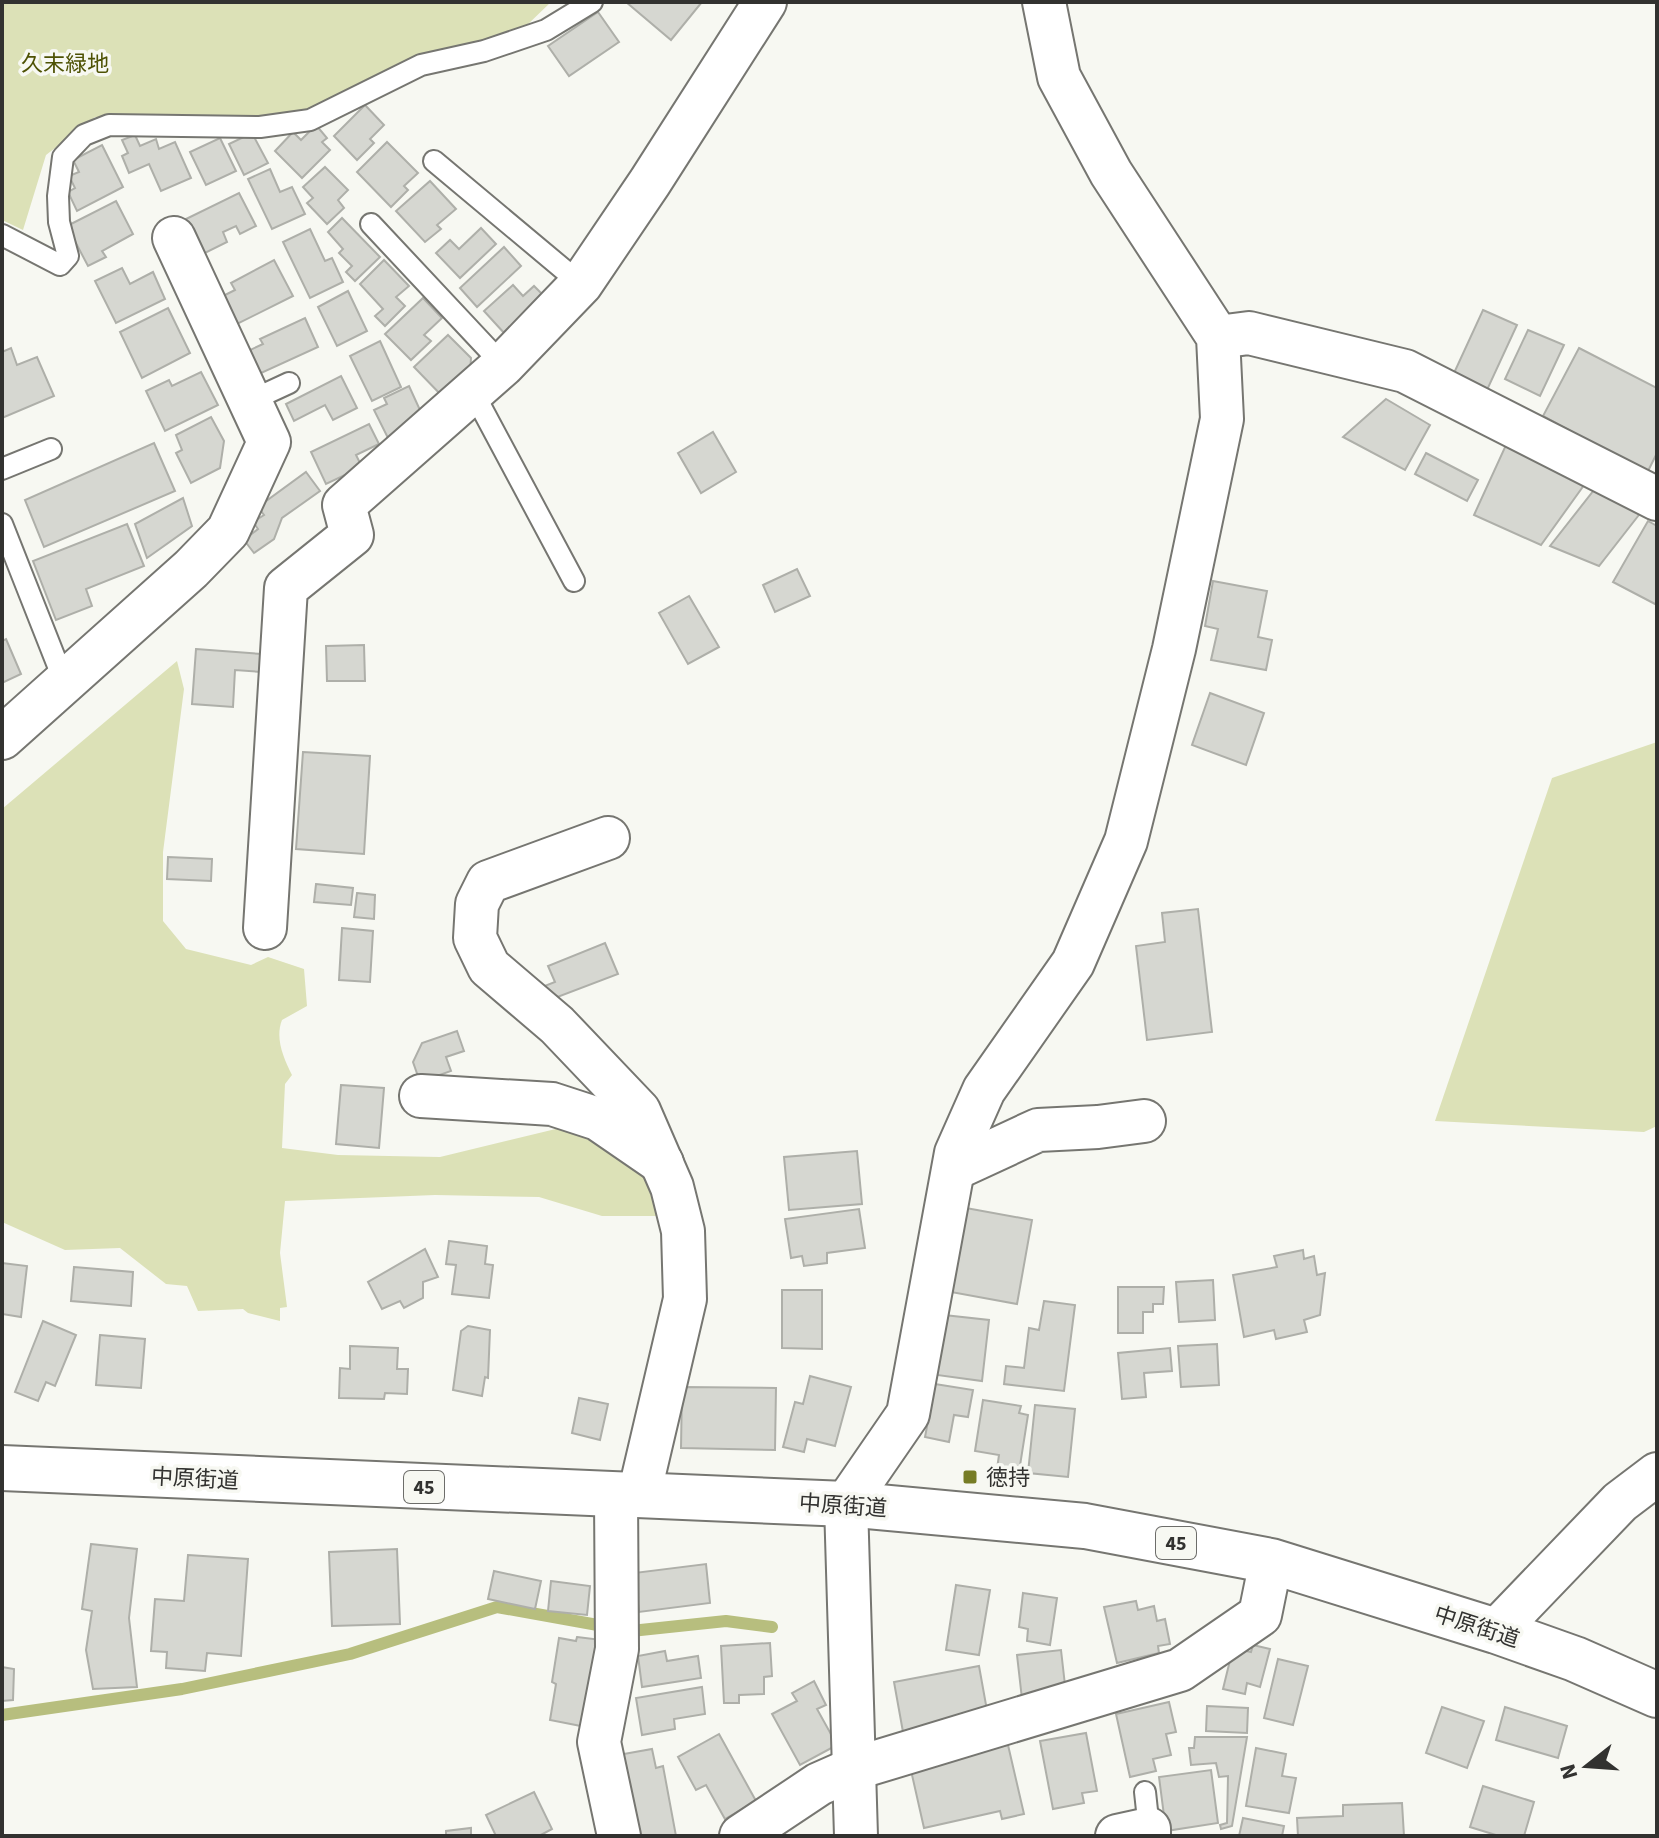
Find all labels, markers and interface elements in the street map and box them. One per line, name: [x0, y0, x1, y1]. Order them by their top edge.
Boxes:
park label: 久末緑地: [21, 48, 109, 80]
street label: 中原街道: [150, 1461, 240, 1497]
place label: 徳持: [986, 1462, 1030, 1494]
marker: 徳持: [961, 1468, 979, 1486]
road number: 45: [404, 1471, 444, 1503]
street label: 中原街道: [798, 1487, 888, 1525]
road number: 45: [1156, 1527, 1196, 1559]
street label: 中原街道: [1430, 1598, 1523, 1656]
north arrow: [1547, 1726, 1627, 1806]
text: N: [1551, 1760, 1586, 1783]

